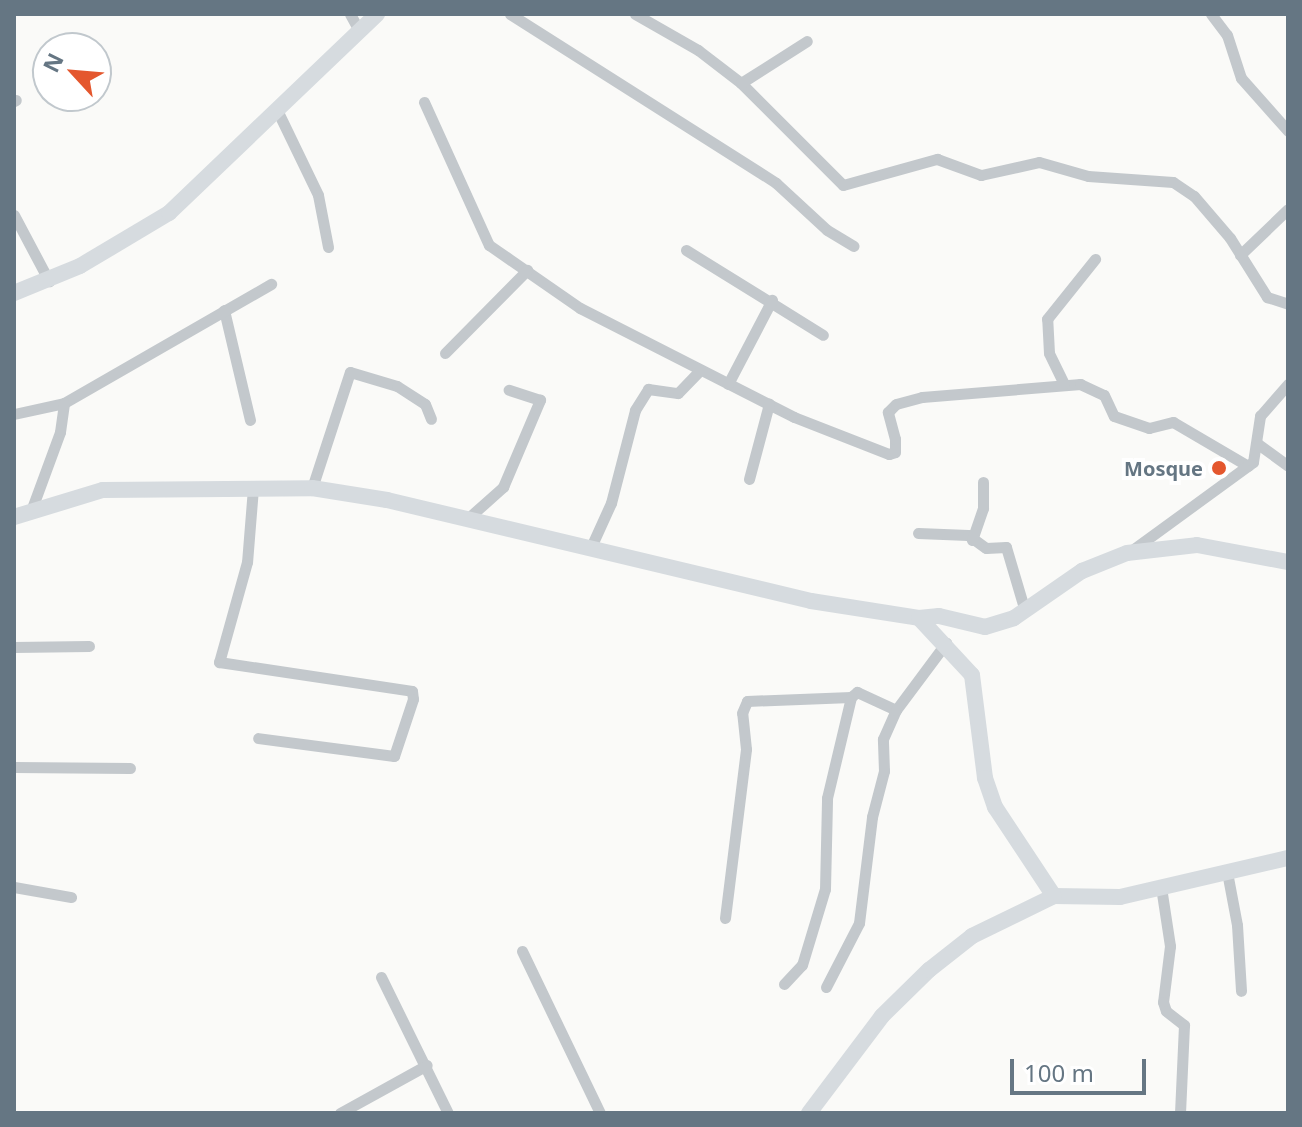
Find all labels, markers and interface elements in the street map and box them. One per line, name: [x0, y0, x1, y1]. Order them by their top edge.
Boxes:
north arrow: [32, 32, 112, 112]
text: N: [35, 48, 70, 77]
place label: Mosque: [1124, 456, 1203, 480]
marker: Mosque: [1210, 459, 1228, 477]
scale bar: [1014, 1043, 1150, 1093]
text: 100 m: [1024, 1056, 1094, 1089]

